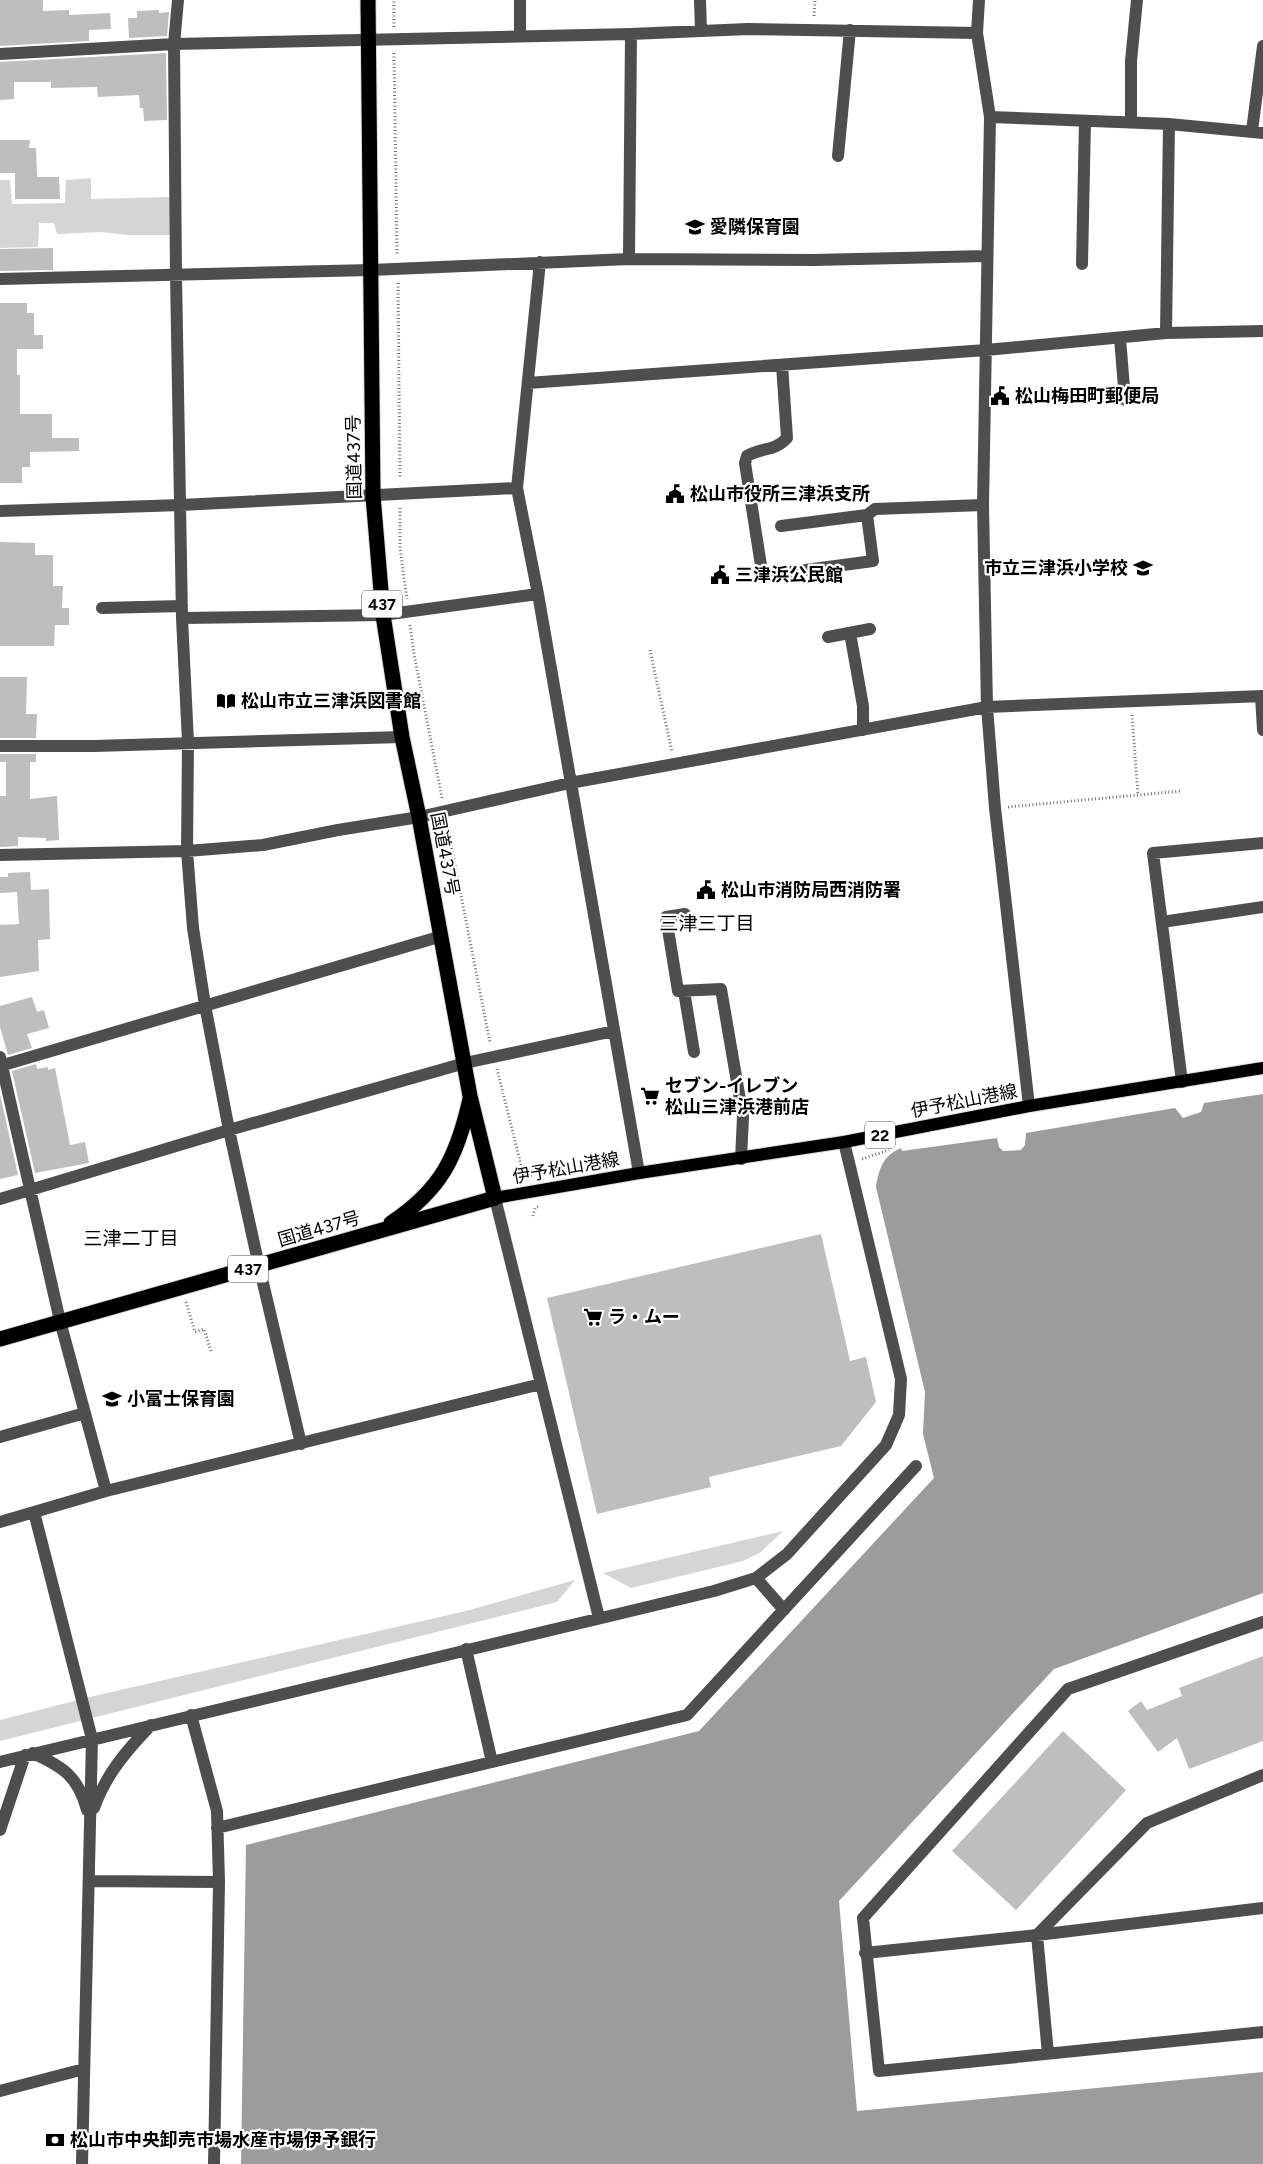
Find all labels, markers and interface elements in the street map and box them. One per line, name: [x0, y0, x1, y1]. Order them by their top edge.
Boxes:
school or university icon: 愛隣保育園: [684, 216, 706, 238]
place label: 愛隣保育園: [710, 216, 800, 238]
public building icon: 松山梅田町郵便局: [989, 385, 1011, 407]
place label: 松山梅田町郵便局: [1015, 385, 1159, 407]
street label: 国道437号: [342, 414, 366, 500]
public building icon: 松山市役所三津浜支所: [664, 483, 686, 505]
place label: 松山市役所三津浜支所: [690, 483, 870, 505]
place label: 市立三津浜小学校: [984, 557, 1128, 579]
school or university icon: 市立三津浜小学校: [1132, 557, 1154, 579]
public building icon: 三津浜公民館: [709, 564, 731, 586]
place label: 三津浜公民館: [735, 564, 843, 586]
road number: 437: [362, 590, 402, 618]
library icon: 松山市立三津浜図書館: [215, 690, 237, 712]
place label: 松山市立三津浜図書館: [241, 690, 421, 712]
street label: 国道437号: [426, 810, 464, 898]
public building icon: 松山市消防局西消防署: [695, 879, 717, 901]
place label: 松山市消防局西消防署: [721, 879, 901, 901]
district label: 三津三丁目: [659, 912, 755, 935]
place label: セブン-イレブン 松山三津浜港前店: [665, 1075, 809, 1118]
street label: 伊予松山港線: [909, 1080, 1019, 1122]
supermarket icon: セブン-イレブン 松山三津浜港前店: [639, 1085, 661, 1107]
road number: 22: [865, 1122, 895, 1148]
street label: 伊予松山港線: [511, 1148, 621, 1188]
street label: 国道437号: [275, 1207, 363, 1251]
district label: 三津二丁目: [83, 1227, 179, 1250]
road number: 437: [228, 1256, 268, 1282]
supermarket icon: ラ・ムー: [582, 1306, 604, 1328]
place label: ラ・ムー: [608, 1306, 680, 1328]
school or university icon: 小富士保育園: [101, 1388, 123, 1410]
place label: 小富士保育園: [127, 1388, 235, 1410]
bank icon: 松山市中央卸売市場水産市場伊予銀行: [44, 2129, 66, 2151]
place label: 松山市中央卸売市場水産市場伊予銀行: [70, 2129, 376, 2151]

